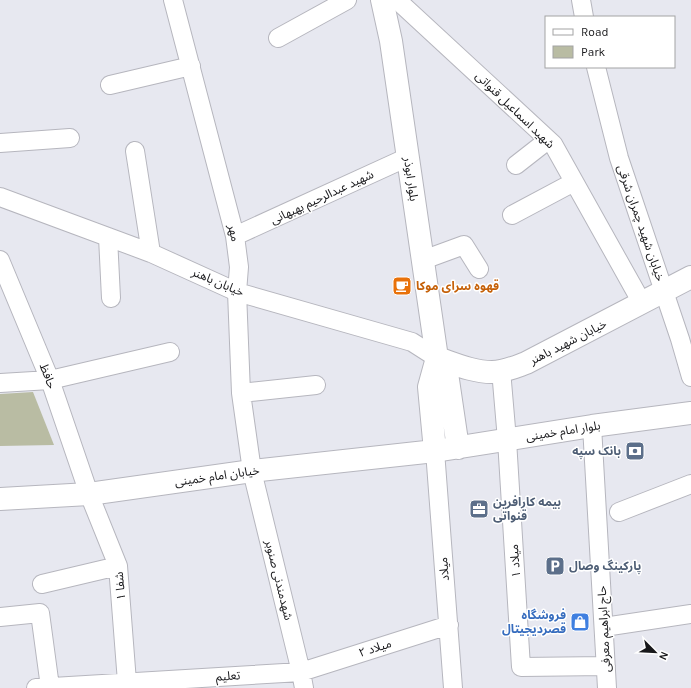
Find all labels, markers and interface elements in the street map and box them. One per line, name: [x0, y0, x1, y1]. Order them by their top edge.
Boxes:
legend: [545, 16, 675, 68]
text: Road: [581, 25, 609, 39]
text: Park: [581, 45, 606, 59]
street label: شهید اسماعیل قنواتی: [473, 69, 557, 151]
street label: بلوار ابوذر: [401, 155, 421, 202]
street label: خیابان شهید چمران شرقی: [613, 163, 668, 283]
street label: شهید عبدالرحیم بهبهانی: [268, 167, 377, 229]
street label: مهر: [225, 222, 243, 243]
street label: خیابان باهنر: [189, 264, 246, 299]
cafe icon: قهوه سرای موکا: [391, 275, 413, 297]
place label: قهوه سرای موکا: [416, 279, 499, 293]
street label: خیابان شهید باهنر: [526, 317, 609, 368]
street label: حافظ: [37, 361, 59, 391]
street label: بلوار امام خمینی: [525, 418, 602, 446]
bank icon: بانک سپه: [624, 440, 646, 462]
place label: بانک سپه: [572, 444, 621, 460]
street label: خیابان امام خمینی: [174, 463, 261, 491]
place label: بیمه کارافرین قنواتی: [493, 495, 561, 523]
office icon: بیمه کارافرین قنواتی: [468, 498, 490, 520]
street label: شهدمندنی صنوبر: [262, 537, 296, 622]
street label: میلاد ۱: [507, 544, 523, 578]
parking icon: پارکینگ وصال: [544, 555, 566, 577]
street label: میلاد: [436, 557, 452, 581]
place label: پارکینگ وصال: [569, 559, 641, 575]
street label: شفا ۱: [112, 571, 128, 601]
street label: حاج ابراهیم معرفی: [595, 585, 615, 673]
place label: فروشگاه قصردیجیتال: [502, 608, 566, 636]
shop icon: فروشگاه قصردیجیتال: [569, 611, 591, 633]
north arrow: [635, 632, 675, 672]
street label: میلاد ۲: [357, 636, 393, 660]
text: N: [656, 650, 671, 662]
street label: تعلیم: [215, 668, 241, 686]

